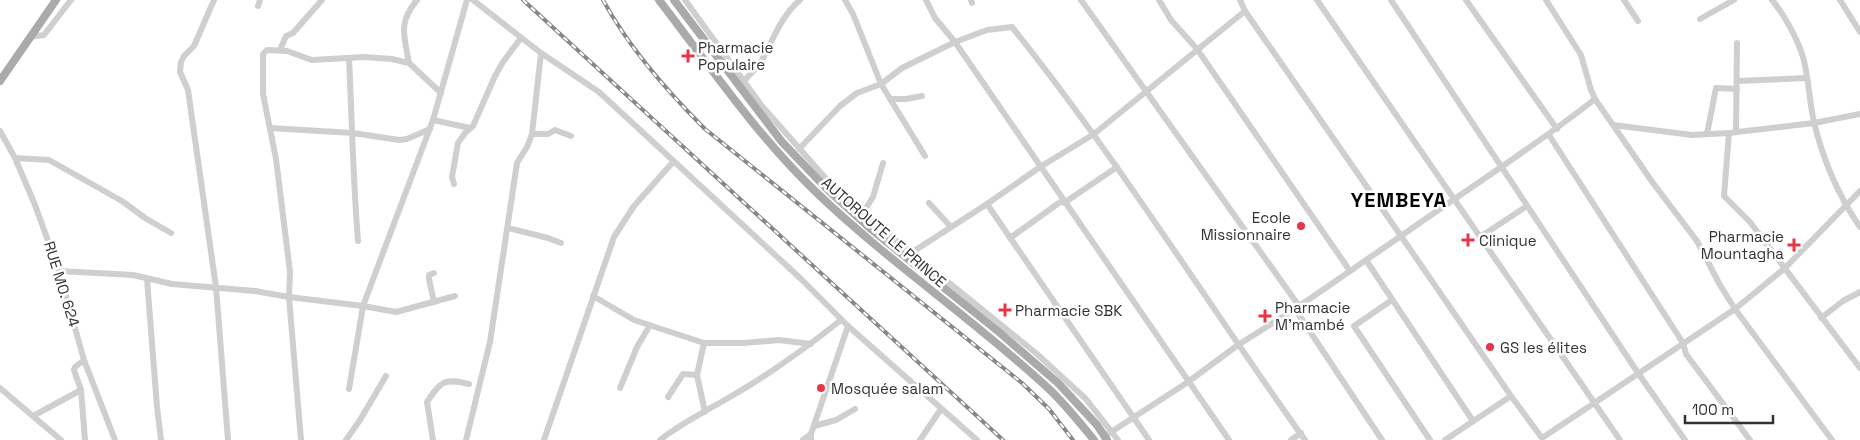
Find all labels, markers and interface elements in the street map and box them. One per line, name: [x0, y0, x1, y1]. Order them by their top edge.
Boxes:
place label: Pharmacie Populaire: [698, 38, 773, 74]
marker: Pharmacie Populaire: [682, 50, 694, 62]
street label: AUTOROUTE LE PRINCE: [818, 173, 950, 291]
district label: YEMBEYA: [1351, 187, 1447, 213]
place label: Ecole Missionnaire: [1201, 208, 1291, 244]
marker: Ecole Missionnaire: [1295, 220, 1307, 232]
place label: Pharmacie Mountagha: [1701, 227, 1784, 263]
place label: Clinique: [1479, 231, 1537, 250]
marker: Clinique: [1461, 233, 1475, 247]
street label: RUE MO. 624: [40, 239, 84, 329]
marker: Pharmacie Mountagha: [1788, 239, 1800, 251]
place label: Pharmacie M'mambé: [1275, 298, 1350, 334]
place label: Pharmacie SBK: [1015, 301, 1122, 320]
marker: Pharmacie SBK: [999, 304, 1011, 316]
marker: Pharmacie M'mambé: [1259, 310, 1271, 322]
place label: GS les élites: [1500, 338, 1587, 357]
marker: GS les élites: [1484, 341, 1496, 353]
place label: Mosquée salam: [831, 379, 943, 398]
marker: Mosquée salam: [815, 382, 827, 394]
scale bar: [1685, 392, 1772, 424]
text: 100 m: [1692, 400, 1734, 419]

